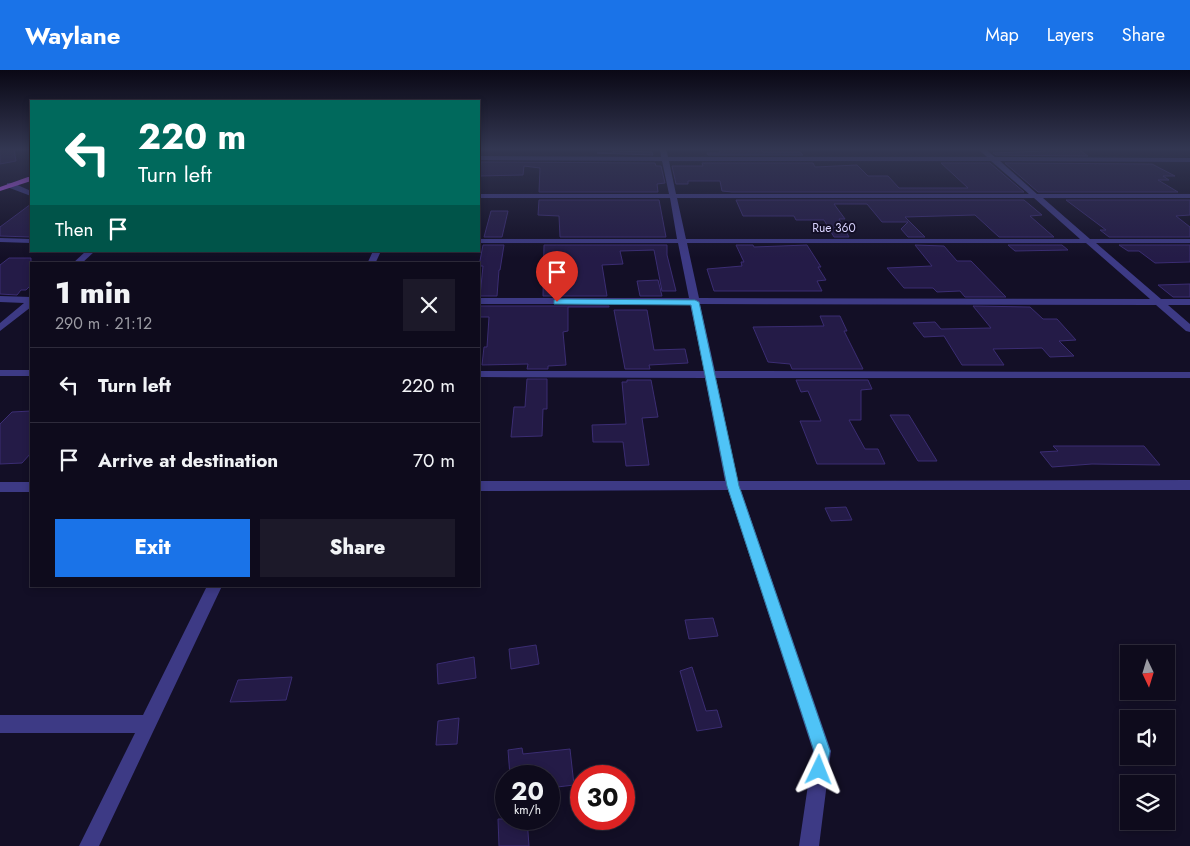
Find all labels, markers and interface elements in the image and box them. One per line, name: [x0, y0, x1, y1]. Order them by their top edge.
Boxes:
text: Waylane: [25, 18, 120, 53]
text: Map: [985, 22, 1019, 48]
text: Layers: [1047, 22, 1094, 48]
text: Share: [1122, 22, 1165, 48]
text: 220 m: [138, 112, 246, 162]
icon: left: [55, 120, 120, 185]
text: Turn left: [138, 158, 212, 190]
icon: arrive: [104, 215, 132, 243]
text: Then: [55, 216, 94, 243]
street label: Rue 360: [812, 219, 856, 237]
pin: [536, 251, 578, 302]
icon: arrive: [543, 258, 571, 286]
text: 1 min: [55, 271, 131, 314]
button: close: [403, 279, 455, 331]
text: 290 m · 21:12: [55, 312, 152, 335]
icon: left: [55, 371, 83, 399]
text: Turn left: [98, 372, 171, 399]
text: 220 m: [401, 372, 455, 399]
icon: arrive: [55, 446, 83, 474]
text: Arrive at destination: [98, 447, 278, 474]
text: 70 m: [413, 447, 455, 474]
button: Exit: [55, 519, 250, 577]
button: Share: [260, 519, 455, 577]
north arrow: [1120, 645, 1175, 700]
map controls: [1120, 645, 1175, 830]
button: sound: [1120, 710, 1175, 765]
position arrow: [792, 743, 844, 795]
speed limit sign: 30: [570, 765, 635, 830]
text: 20: [511, 773, 544, 809]
button: layers: [1120, 775, 1175, 830]
text: km/h: [514, 801, 541, 819]

